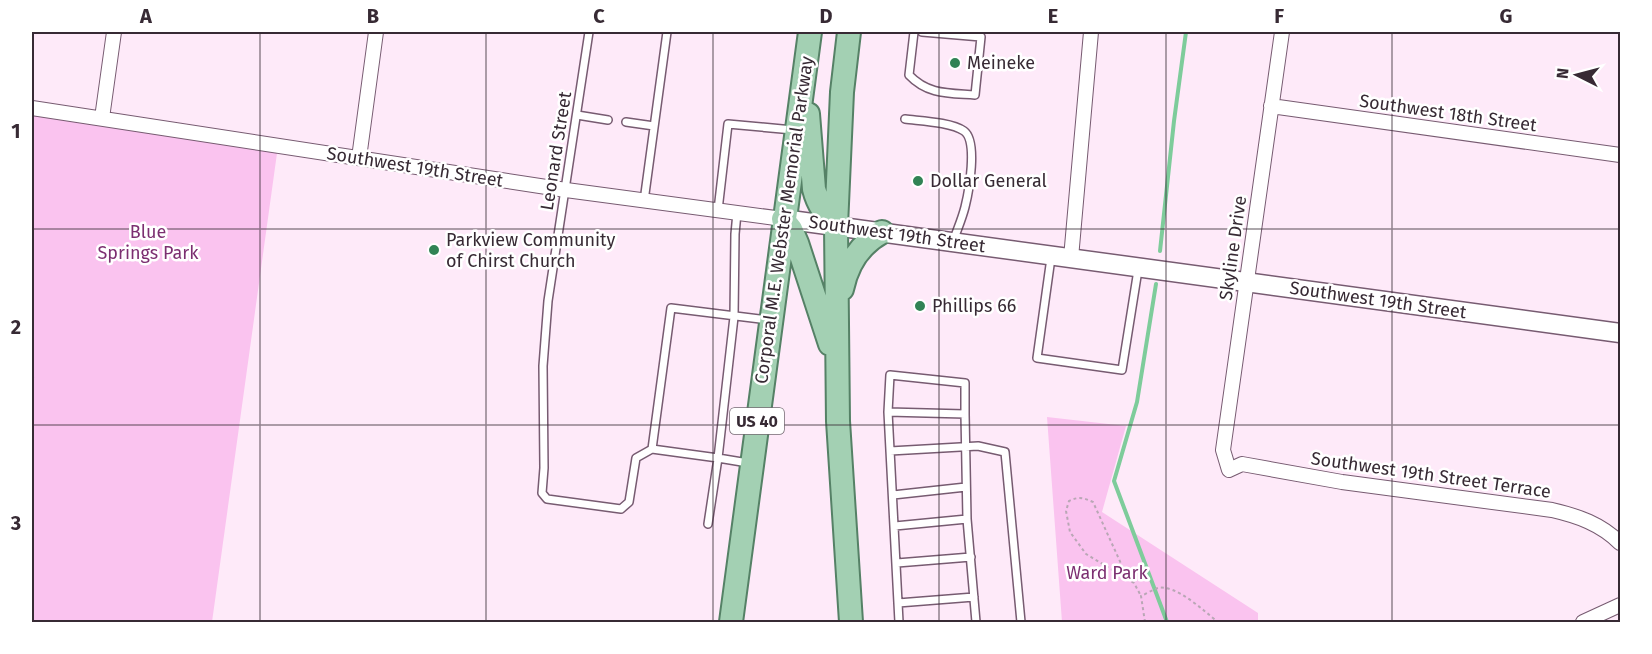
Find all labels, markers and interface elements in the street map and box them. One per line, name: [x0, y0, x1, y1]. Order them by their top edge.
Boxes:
text: A: [139, 4, 153, 28]
text: B: [367, 4, 379, 28]
text: C: [593, 4, 605, 28]
text: D: [819, 4, 833, 28]
text: E: [1048, 4, 1058, 28]
text: F: [1274, 4, 1284, 28]
text: G: [1500, 4, 1512, 28]
north arrow: [1547, 45, 1607, 105]
place label: Meineke: [967, 52, 1035, 74]
street label: Corporal M.E. Webster Memorial Parkway: [750, 55, 818, 385]
marker: Meineke: [948, 56, 962, 70]
text: N: [1553, 67, 1573, 80]
street label: Leonard Street: [536, 90, 576, 212]
street label: Southwest 18th Street: [1358, 90, 1538, 136]
text: 1: [11, 119, 21, 143]
street label: Southwest 19th Street: [325, 142, 505, 192]
place label: Dollar General: [930, 170, 1047, 192]
marker: Dollar General: [911, 174, 925, 188]
street label: Skyline Drive: [1215, 194, 1251, 302]
street label: Southwest 19th Street: [807, 211, 987, 257]
park label: Blue Springs Park: [98, 221, 199, 264]
place label: Parkview Community of Chirst Church: [446, 229, 615, 272]
marker: Parkview Community of Chirst Church: [427, 243, 441, 257]
street label: Southwest 19th Street: [1288, 277, 1468, 323]
place label: Phillips 66: [932, 295, 1016, 317]
marker: Phillips 66: [913, 299, 927, 313]
text: 2: [11, 315, 21, 339]
road number: US 40: [730, 408, 784, 434]
street label: Southwest 19th Street Terrace: [1310, 447, 1552, 503]
text: 3: [10, 511, 21, 535]
park label: Ward Park: [1066, 562, 1149, 584]

